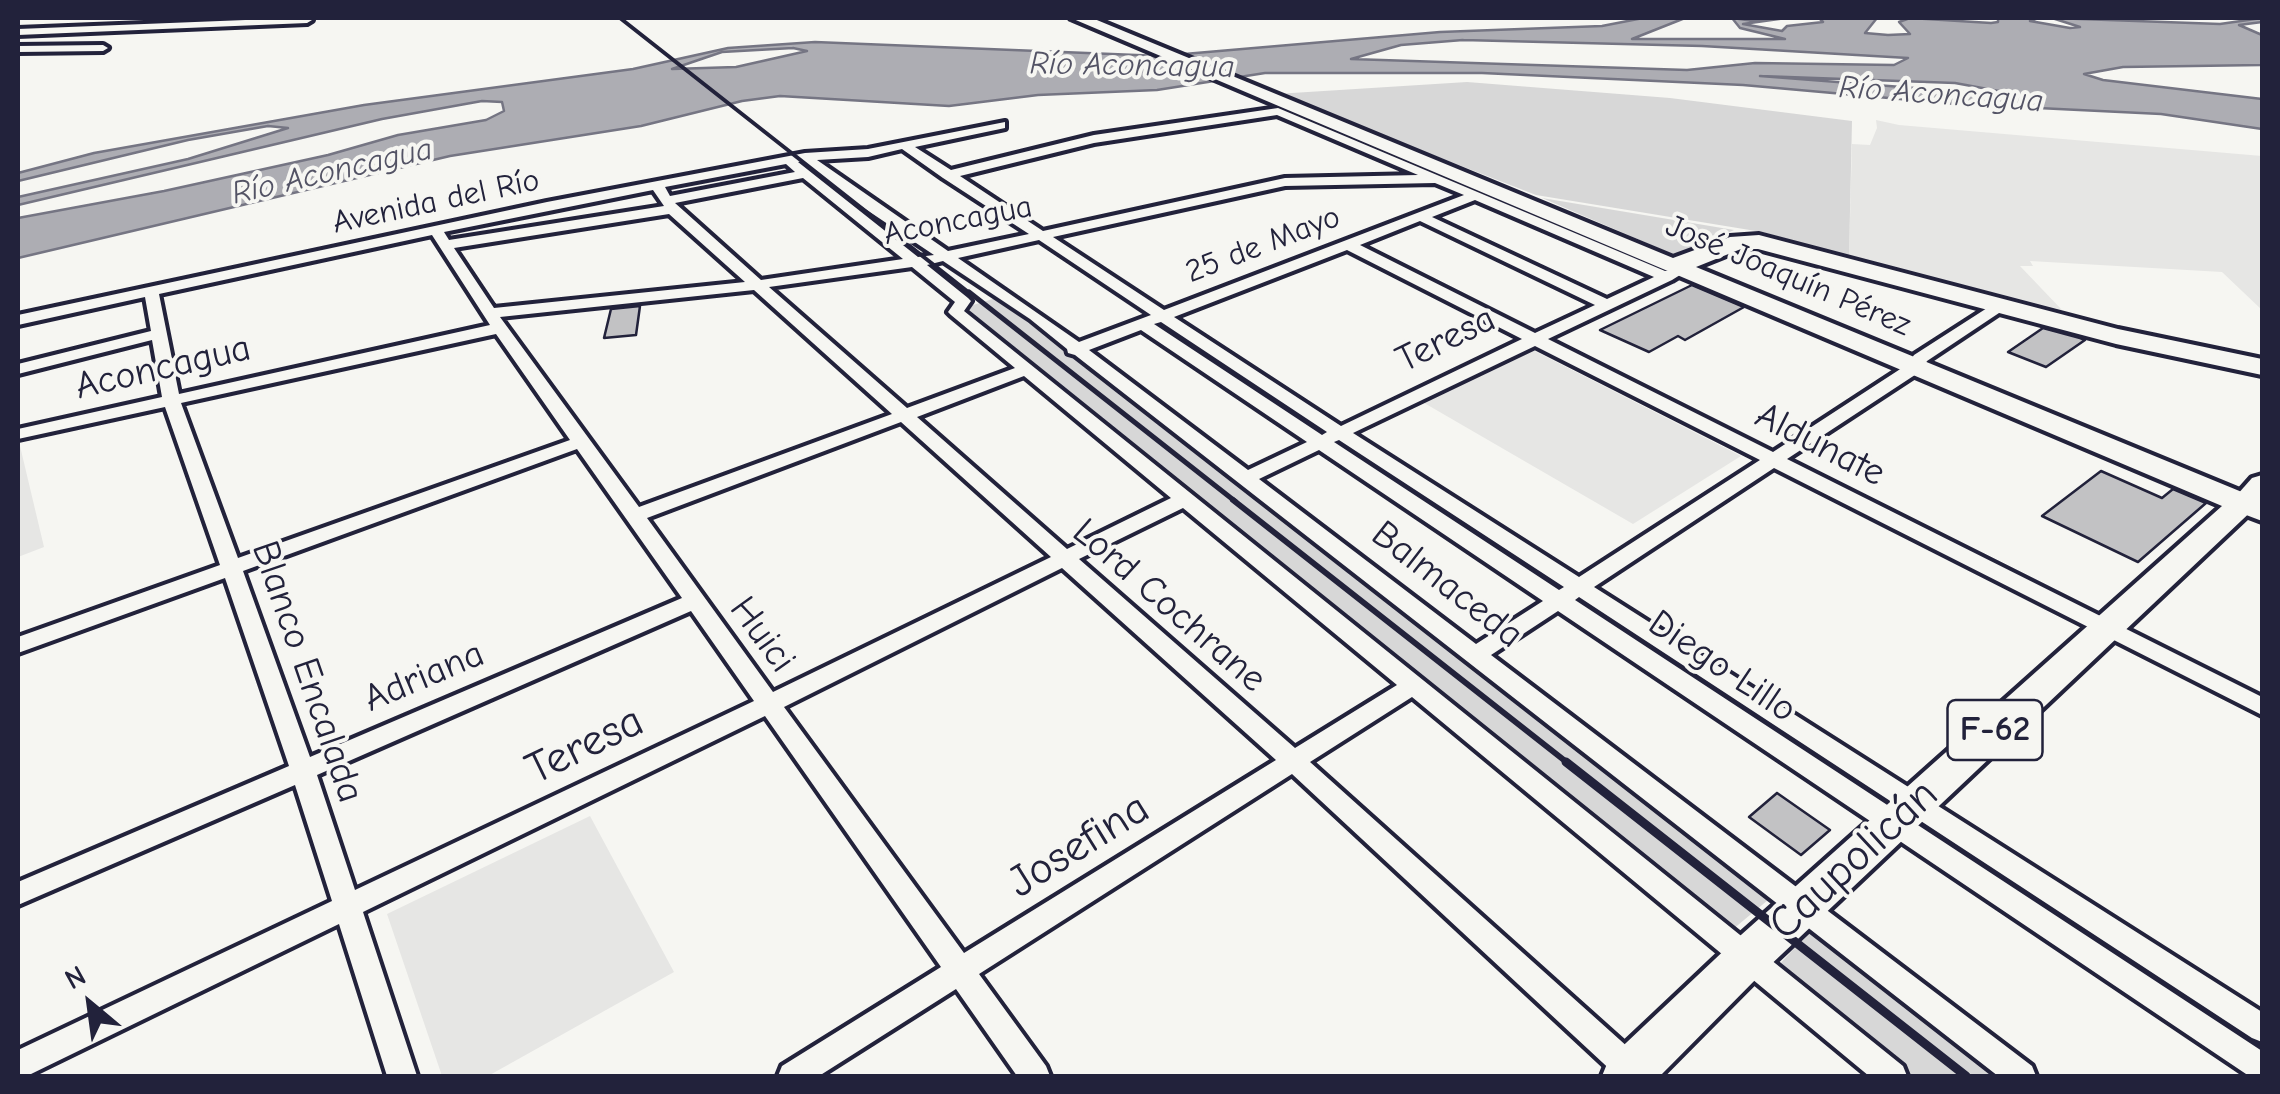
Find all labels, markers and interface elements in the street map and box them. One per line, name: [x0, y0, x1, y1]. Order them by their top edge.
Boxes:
water label: Río Aconcagua: [1029, 45, 1235, 87]
water label: Río Aconcagua: [1838, 69, 2044, 121]
water label: Río Aconcagua: [228, 130, 436, 214]
street label: Avenida del Río: [329, 161, 543, 243]
street label: Aconcagua: [881, 188, 1035, 254]
street label: 25 de Mayo: [1180, 198, 1346, 292]
street label: José Joaquín Pérez: [1660, 207, 1916, 345]
street label: Teresa: [1389, 297, 1503, 383]
street label: Aconcagua: [71, 326, 255, 410]
street label: Aldunate: [1748, 393, 1892, 497]
street label: Lord Cochrane: [1063, 510, 1275, 702]
street label: Balmaceda: [1362, 512, 1532, 658]
street label: Blanco Encalada: [241, 535, 373, 809]
street label: Huici: [719, 588, 805, 682]
street label: Diego Lillo: [1639, 601, 1805, 733]
street label: Adriana: [357, 631, 491, 723]
street label: Teresa: [518, 695, 652, 797]
road number: F-62: [1948, 700, 2042, 760]
street label: Caupolicán: [1758, 768, 1950, 952]
street label: Josefina: [999, 782, 1159, 910]
north arrow: [40, 954, 140, 1054]
text: N: [60, 959, 91, 996]

